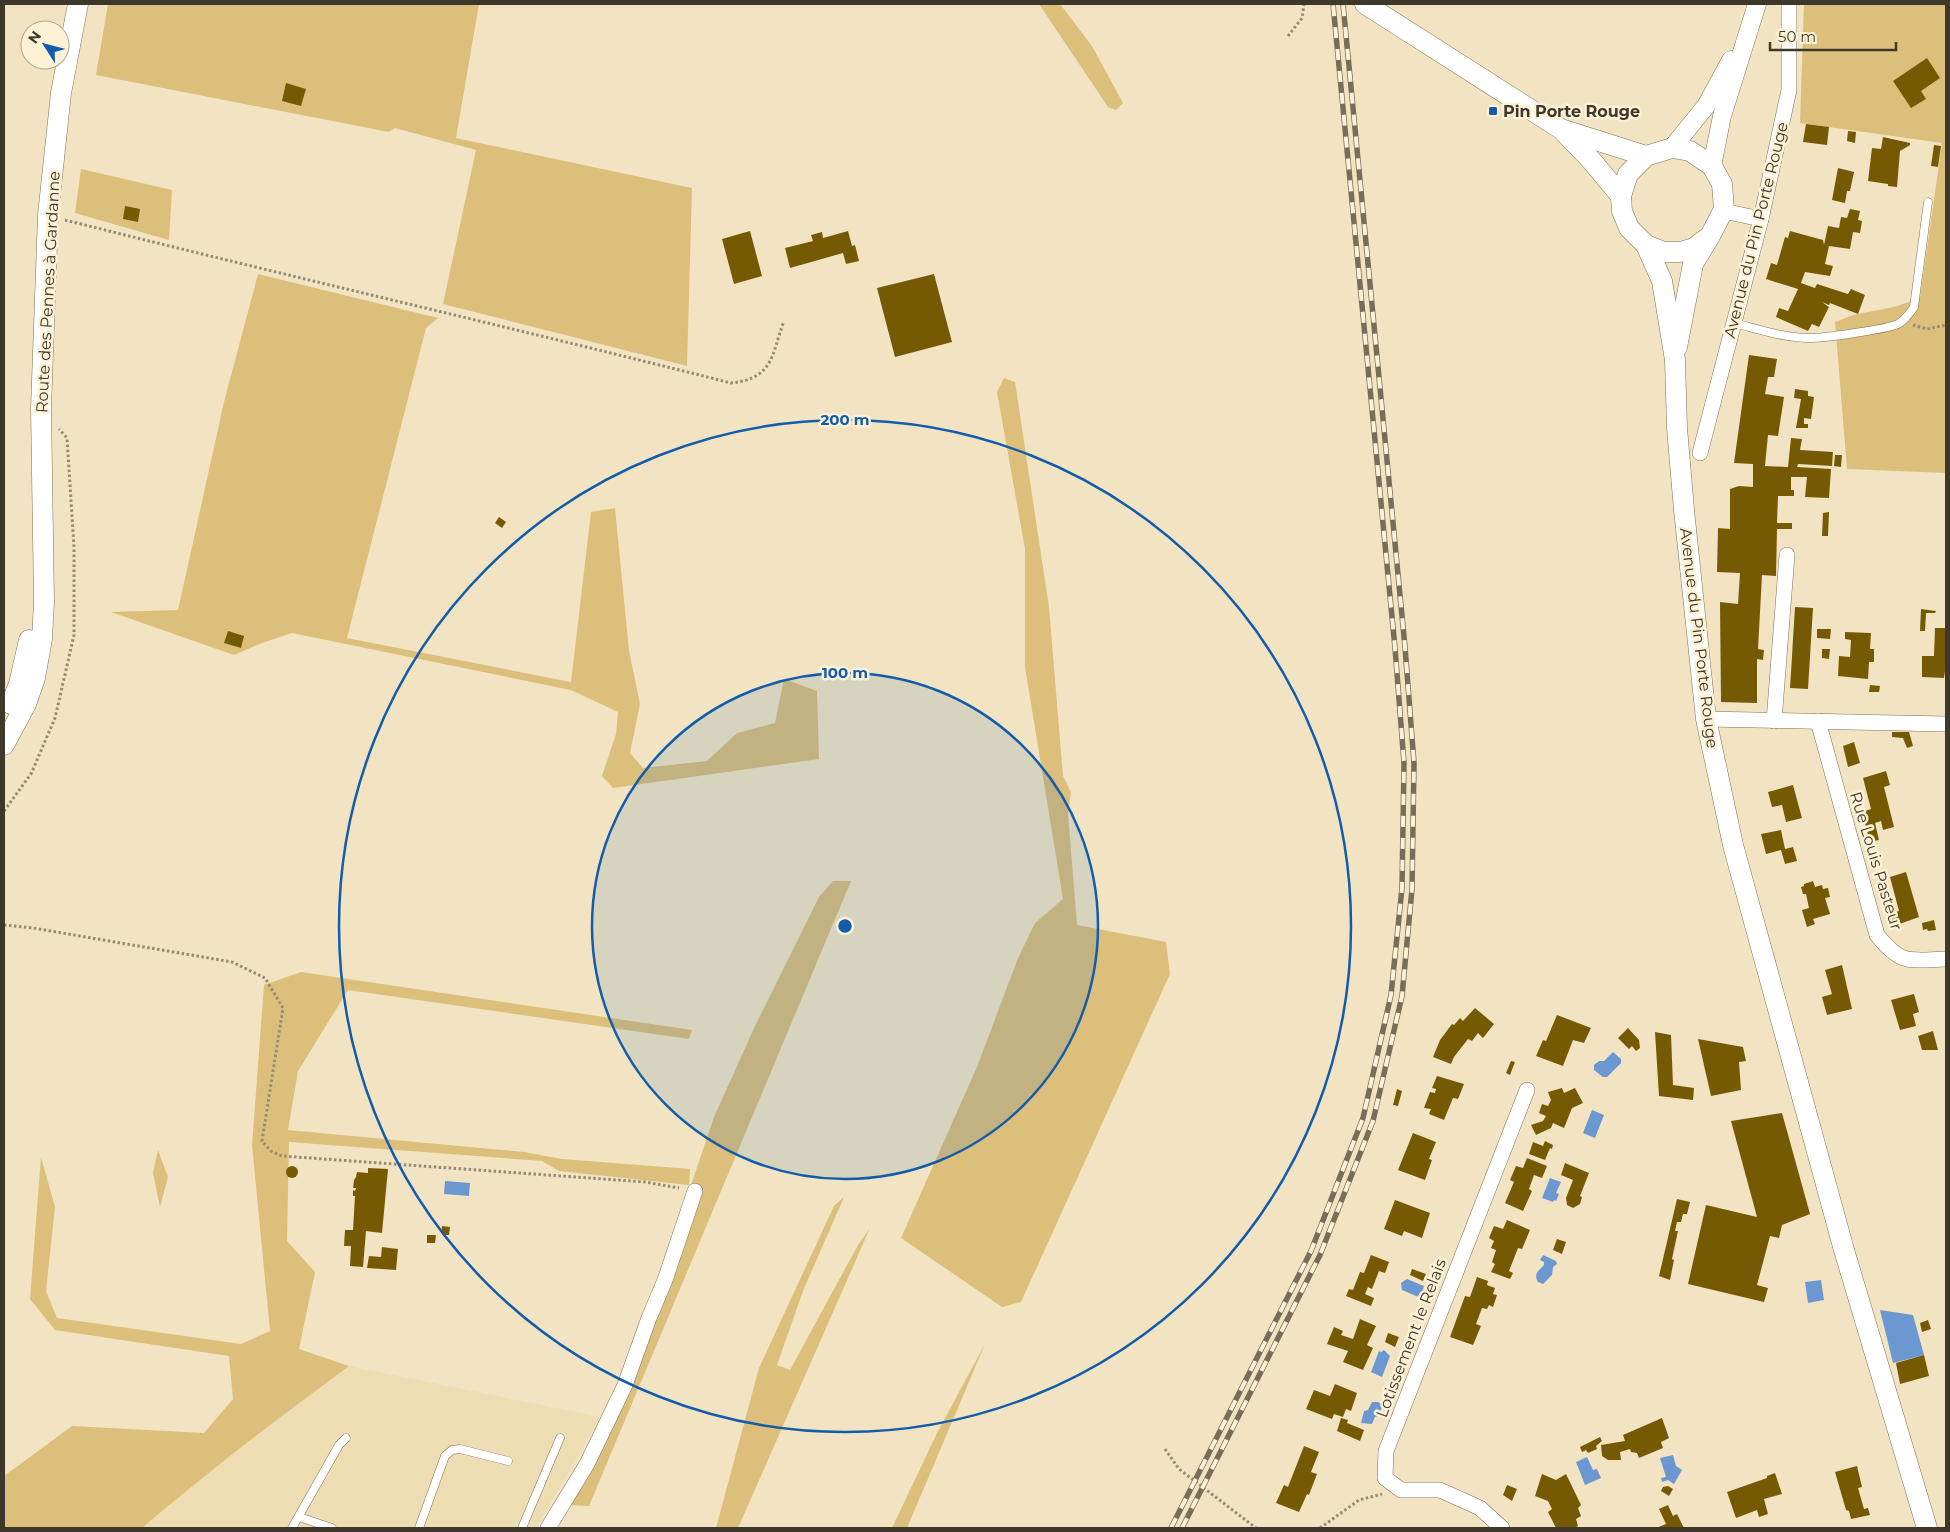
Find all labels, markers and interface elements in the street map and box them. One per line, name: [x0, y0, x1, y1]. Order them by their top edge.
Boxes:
north arrow: [20, 20, 70, 70]
scale bar: [1770, 20, 1896, 52]
text: N: [24, 27, 45, 47]
text: 50 m: [1778, 27, 1816, 46]
place label: Pin Porte Rouge: [1503, 102, 1640, 121]
marker: Pin Porte Rouge: [1487, 105, 1499, 117]
street label: Avenue du Pin Porte Rouge: [1720, 120, 1792, 340]
street label: Route des Pennes à Gardanne: [32, 170, 64, 414]
text: 200 m: [820, 410, 870, 429]
street label: Avenue du Pin Porte Rouge: [1676, 527, 1722, 749]
text: 100 m: [822, 663, 868, 682]
street label: Rue Louis Pasteur: [1846, 789, 1906, 933]
centre of rings: [836, 917, 854, 935]
street label: Lotissement le Relais: [1372, 1256, 1450, 1420]

